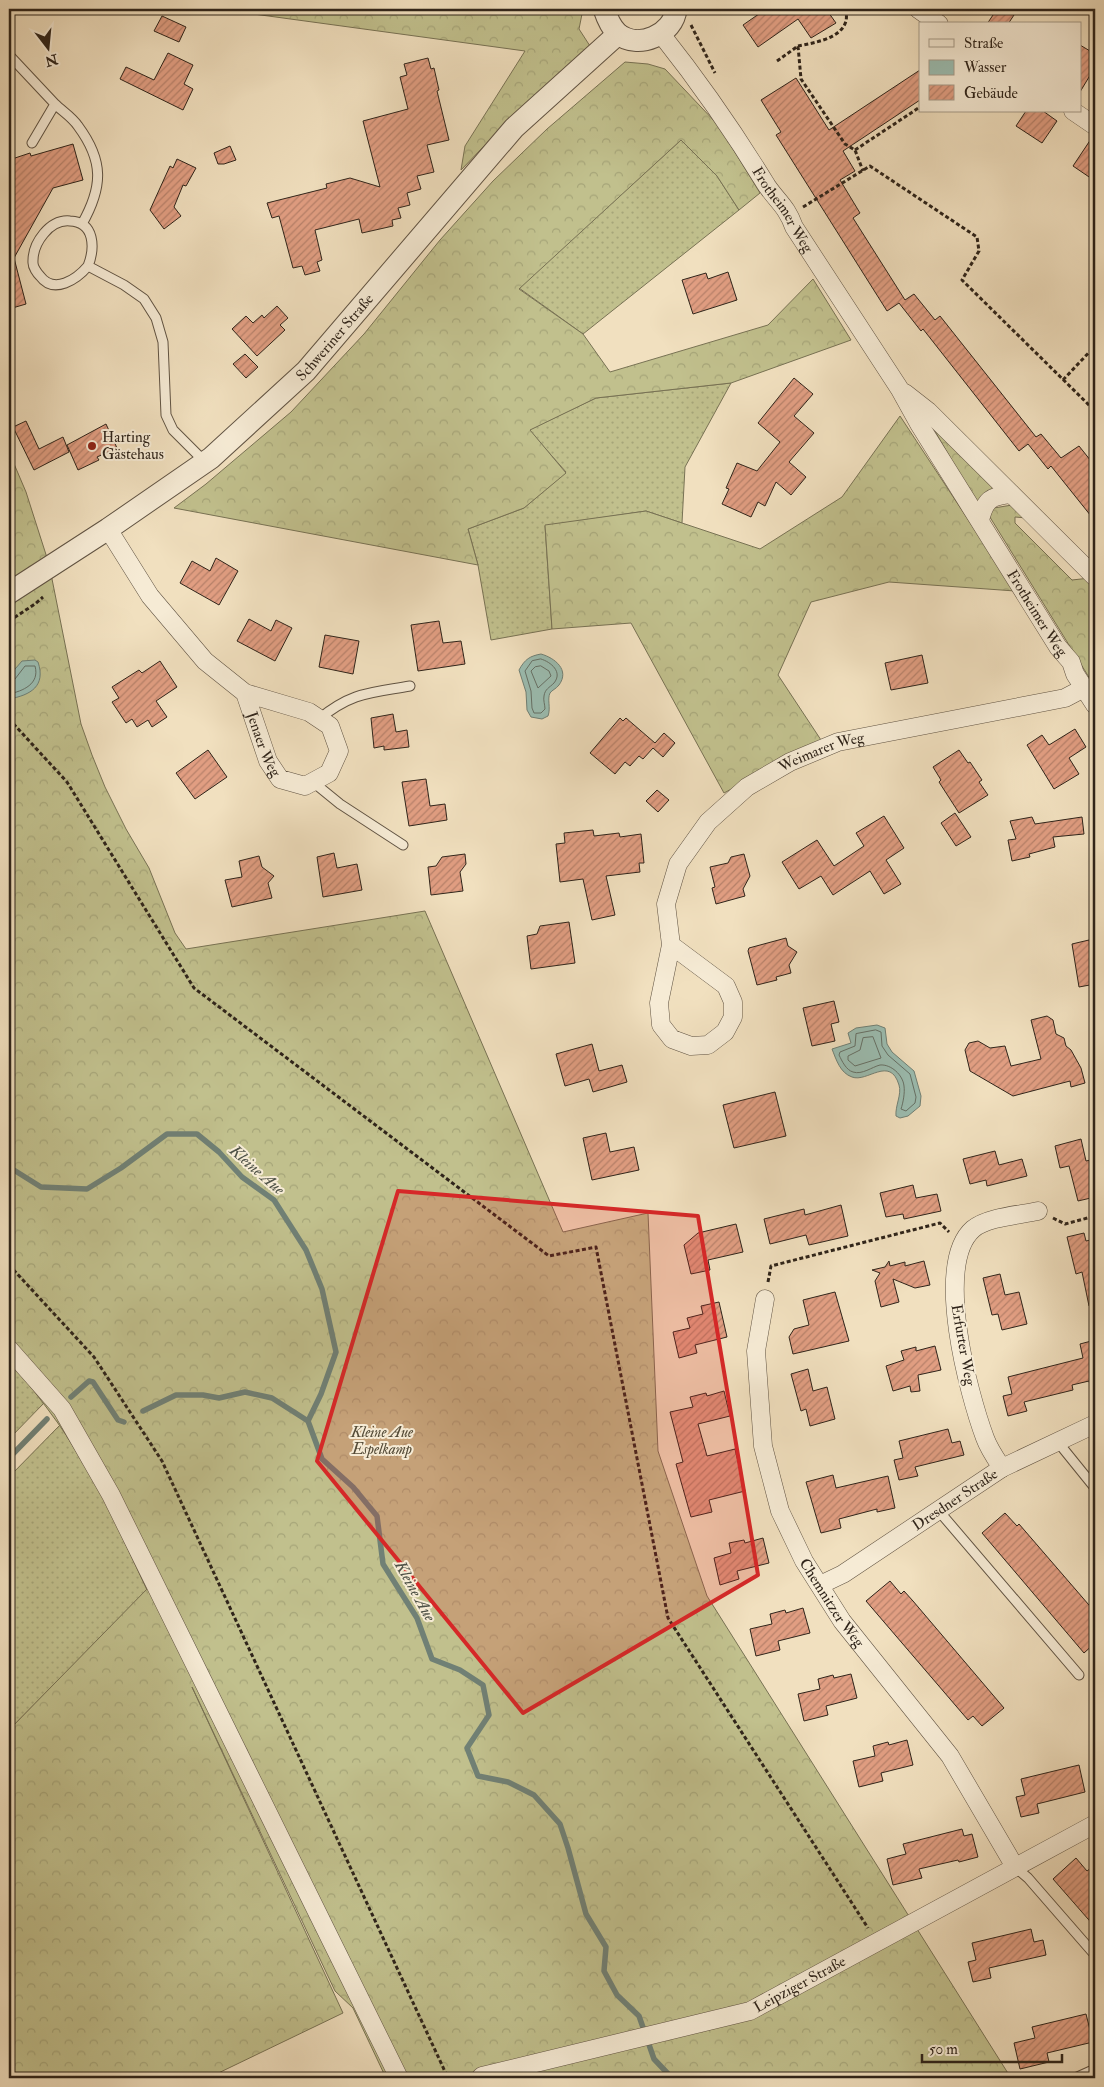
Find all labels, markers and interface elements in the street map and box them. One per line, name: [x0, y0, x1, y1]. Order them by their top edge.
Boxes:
north arrow: [22, 22, 72, 72]
legend: [919, 22, 1082, 112]
text: Straße: [964, 34, 1003, 53]
text: N: [43, 50, 61, 70]
text: Wasser: [963, 58, 1007, 77]
text: Gebäude: [964, 84, 1018, 103]
street label: Frotheimer Weg: [748, 163, 818, 257]
street label: Schweriner Straße: [292, 290, 377, 385]
place label: Harting Gästehaus: [102, 428, 164, 464]
marker: Harting Gästehaus: [86, 440, 98, 452]
street label: Frotheimer Weg: [1003, 566, 1072, 661]
street label: Jenaer Weg: [241, 708, 286, 781]
street label: Weimarer Weg: [774, 728, 866, 777]
water label: Kleine Aue: [225, 1140, 289, 1200]
street label: Erfurter Weg: [947, 1303, 980, 1388]
park label: Kleine Aue Espelkamp: [350, 1423, 414, 1459]
street label: Dresdner Straße: [909, 1464, 1001, 1535]
street label: Chemnitzer Weg: [795, 1555, 869, 1652]
water label: Kleine Aue: [390, 1556, 440, 1625]
street label: Leipziger Straße: [750, 1952, 849, 2017]
scale bar: [922, 2032, 1062, 2064]
text: 50 m: [929, 2040, 958, 2059]

